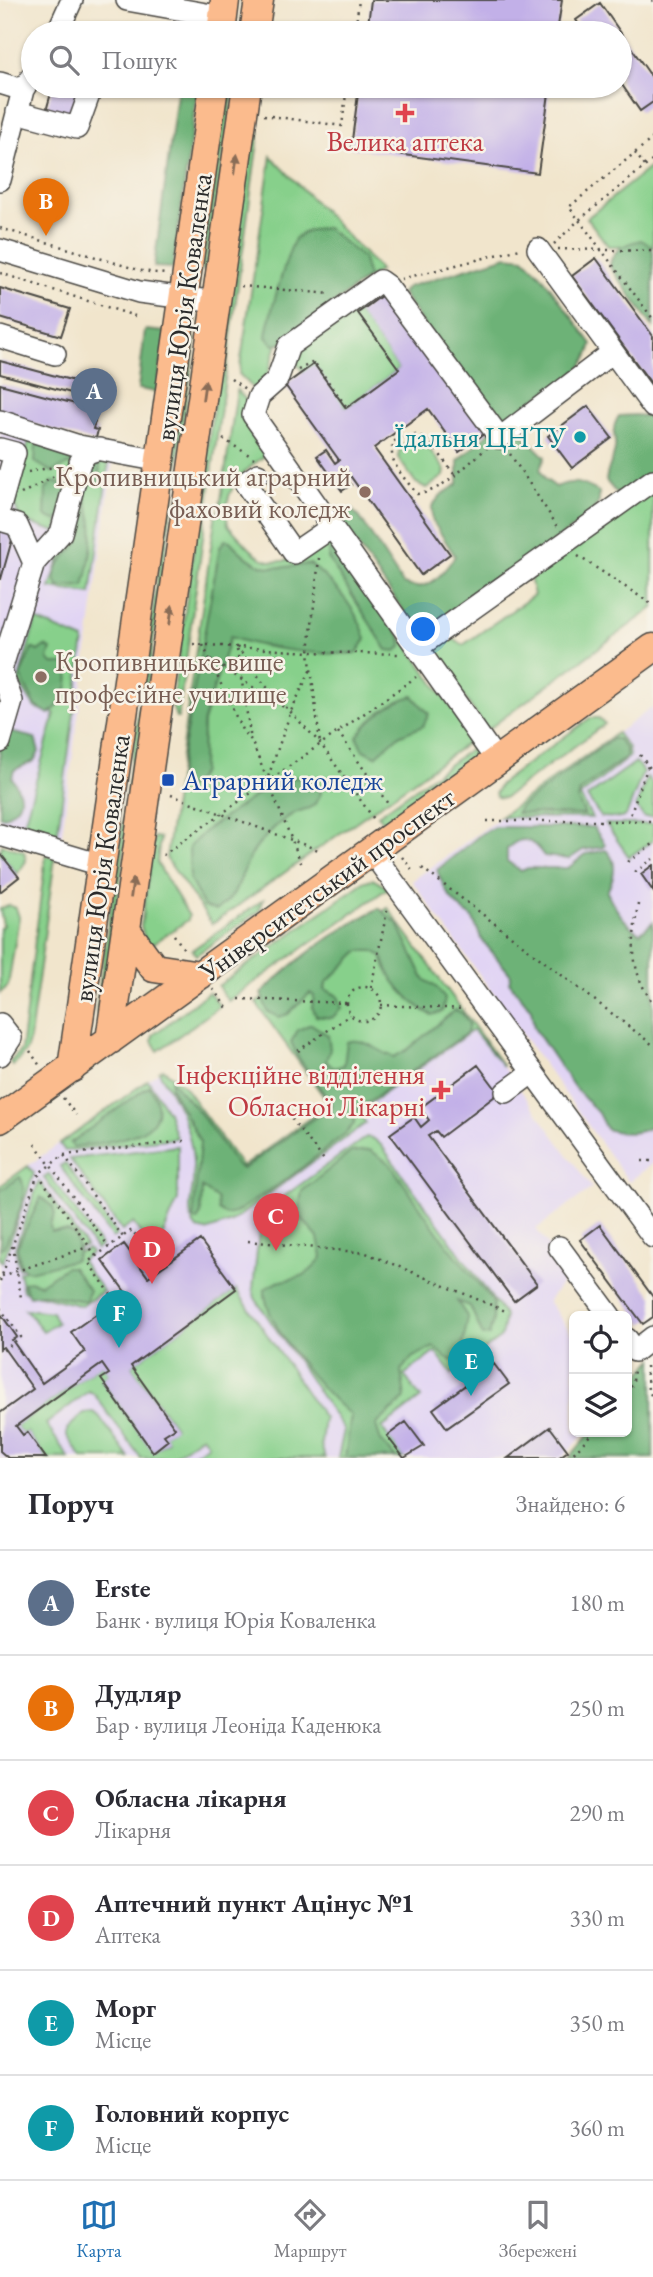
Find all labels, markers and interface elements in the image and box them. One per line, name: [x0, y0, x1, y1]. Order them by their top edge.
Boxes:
search box: [21, 21, 632, 98]
icon: search: [45, 41, 83, 79]
text: Пошук: [101, 43, 177, 77]
marker: Велика аптека: [397, 105, 413, 121]
place label: Велика аптека: [326, 123, 484, 159]
one-way arrow: [231, 153, 242, 175]
street label: вулиця Юрія Коваленка: [146, 170, 220, 443]
pin: B: [23, 178, 69, 236]
pin: A: [71, 368, 117, 426]
one-way arrow: [199, 379, 210, 401]
place label: Їдальня ЦНТУ: [394, 419, 566, 455]
marker: Їдальня ЦНТУ: [572, 429, 588, 445]
place label: Кропивницький аграрний фаховий коледж: [55, 458, 351, 526]
marker: Кропивницький аграрний фаховий коледж: [357, 484, 373, 500]
one-way arrow: [166, 604, 177, 626]
your location: [406, 612, 440, 646]
place label: Кропивницьке вище професійне училище: [55, 643, 287, 711]
marker: Кропивницьке вище професійне училище: [33, 669, 49, 685]
street label: вулиця Юрія Коваленка: [64, 731, 138, 1004]
place label: Аграрний коледж: [181, 762, 384, 798]
marker: Аграрний коледж: [160, 772, 176, 788]
street label: Університетський проспект: [191, 779, 462, 990]
one-way arrow: [126, 877, 137, 899]
place label: Інфекційне відділення Обласної Лікарні: [176, 1056, 425, 1124]
marker: Інфекційне відділення Обласної Лікарні: [431, 1080, 451, 1100]
pin: C: [253, 1193, 299, 1251]
pin: D: [129, 1226, 175, 1284]
pin: F: [96, 1290, 142, 1348]
map controls: [569, 1311, 632, 1437]
button: locate: [569, 1311, 632, 1374]
pin: E: [448, 1338, 494, 1396]
button: layers: [569, 1374, 632, 1437]
text: Поруч: [28, 1484, 114, 1523]
text: Знайдено: 6: [516, 1489, 625, 1519]
text: Erste: [95, 1571, 151, 1605]
text: A: [43, 1588, 59, 1618]
text: 180 m: [569, 1588, 625, 1618]
text: Банк · вулиця Юрія Коваленка: [95, 1605, 376, 1635]
text: Дудляр: [95, 1676, 181, 1710]
text: B: [44, 1693, 58, 1723]
text: 250 m: [569, 1693, 625, 1723]
text: Бар · вулиця Леоніда Каденюка: [95, 1710, 381, 1740]
text: Обласна лікарня: [95, 1781, 287, 1815]
text: C: [43, 1798, 59, 1828]
text: 290 m: [569, 1798, 625, 1828]
text: Лікарня: [95, 1815, 171, 1845]
text: Аптечний пункт Ацінус №1: [95, 1886, 415, 1920]
text: D: [42, 1903, 60, 1933]
text: 330 m: [569, 1903, 625, 1933]
text: Аптека: [95, 1920, 161, 1950]
text: Морг: [95, 1991, 156, 2025]
text: E: [44, 2008, 58, 2038]
text: 350 m: [569, 2008, 625, 2038]
text: Місце: [95, 2025, 151, 2055]
text: Головний корпус: [95, 2096, 289, 2130]
text: F: [45, 2113, 57, 2143]
text: 360 m: [569, 2113, 625, 2143]
text: Місце: [95, 2130, 151, 2160]
tab: Карта: [76, 2196, 122, 2263]
tab: Маршрут: [274, 2196, 347, 2263]
tab: Збережені: [499, 2196, 577, 2263]

